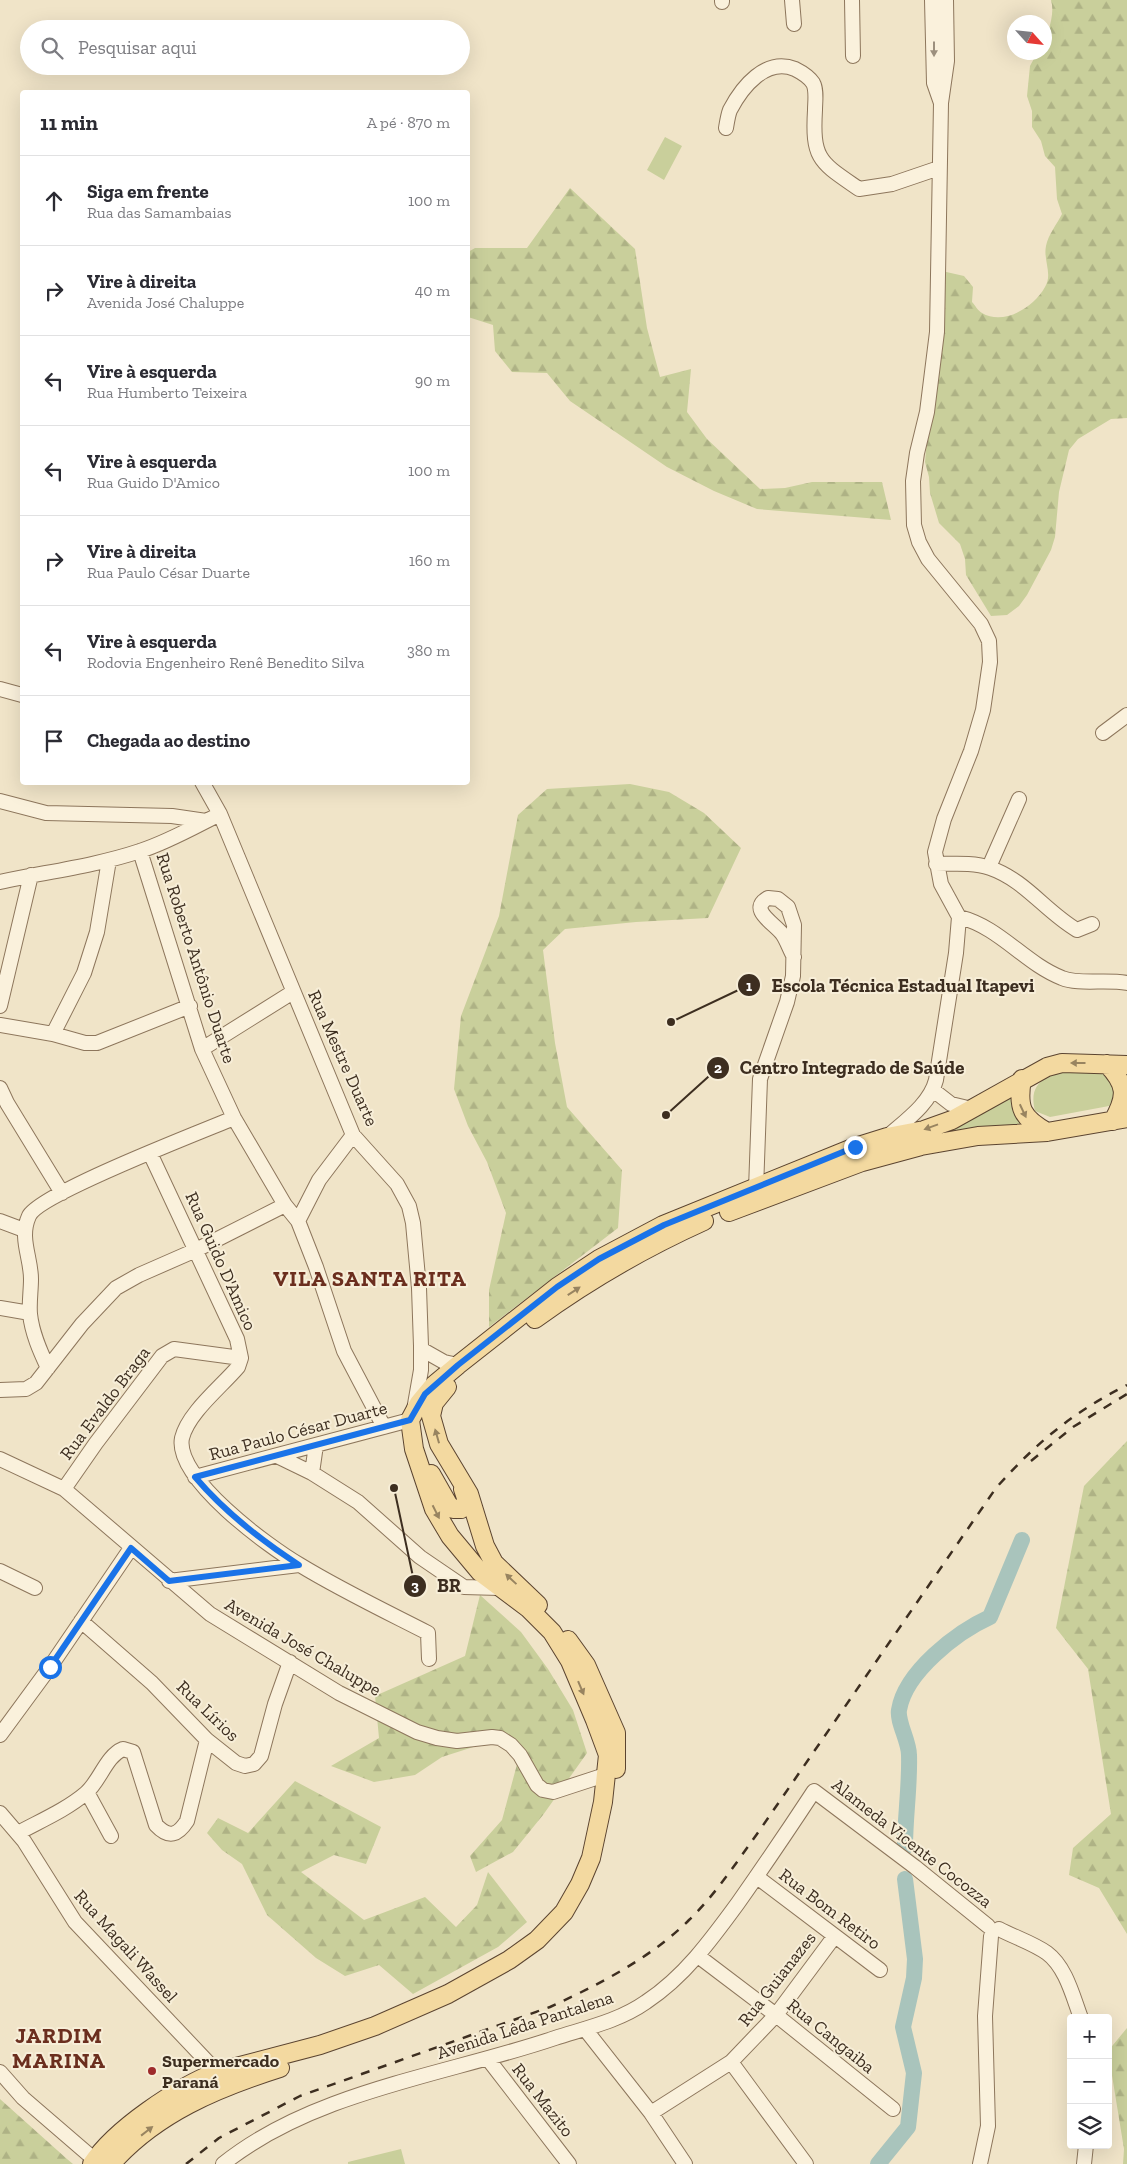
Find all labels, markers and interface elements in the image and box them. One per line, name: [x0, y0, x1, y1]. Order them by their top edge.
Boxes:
north arrow: [1007, 15, 1052, 60]
search box: [20, 20, 470, 75]
icon: search: [38, 34, 66, 62]
text: Pesquisar aqui: [78, 36, 197, 59]
one-way arrow: [930, 41, 938, 57]
text: 11 min: [40, 110, 98, 135]
text: A pé · 870 m: [367, 113, 450, 132]
text: Siga em frente: [87, 180, 209, 203]
icon: ahead: [40, 187, 68, 215]
text: 100 m: [408, 191, 450, 210]
text: Rua das Samambaias: [87, 203, 231, 222]
text: Vire à direita: [87, 270, 196, 293]
icon: right: [40, 277, 68, 305]
text: 40 m: [415, 281, 450, 300]
text: Avenida José Chaluppe: [87, 293, 244, 312]
text: Vire à esquerda: [87, 360, 217, 383]
icon: left: [40, 367, 68, 395]
text: 90 m: [415, 371, 450, 390]
text: Rua Humberto Teixeira: [87, 383, 247, 402]
text: Vire à esquerda: [87, 450, 217, 473]
icon: left: [40, 457, 68, 485]
text: 100 m: [408, 461, 450, 480]
text: Rua Guido D'Amico: [87, 473, 220, 492]
text: Vire à direita: [87, 540, 196, 563]
icon: right: [40, 547, 68, 575]
text: 160 m: [409, 551, 450, 570]
text: Rua Paulo César Duarte: [87, 563, 250, 582]
text: Vire à esquerda: [87, 630, 217, 653]
icon: left: [40, 637, 68, 665]
text: 380 m: [407, 641, 450, 660]
text: Rodovia Engenheiro Renê Benedito Silva: [87, 653, 365, 672]
icon: arrive: [40, 727, 68, 755]
text: Chegada ao destino: [87, 729, 250, 752]
street label: Rua Roberto Antônio Duarte: [152, 850, 240, 1066]
callout: Escola Técnica Estadual Itapevi: [736, 968, 1044, 1002]
text: Escola Técnica Estadual Itapevi: [772, 974, 1035, 997]
text: 1: [746, 977, 752, 995]
street label: Rua Mestre Duarte: [303, 986, 383, 1130]
callout: Centro Integrado de Saúde: [705, 1051, 975, 1085]
text: Centro Integrado de Saúde: [740, 1056, 964, 1079]
text: 2: [714, 1059, 722, 1077]
one-way arrow: [1070, 1059, 1086, 1067]
one-way arrow: [1020, 1104, 1028, 1118]
one-way arrow: [924, 1124, 939, 1131]
route end: [844, 1136, 867, 1159]
street label: Rua Guido D'Amico: [181, 1188, 261, 1334]
district label: VILA SANTA RITA: [273, 1265, 467, 1292]
one-way arrow: [568, 1286, 581, 1296]
street label: Rua Evaldo Braga: [55, 1342, 155, 1464]
street label: Rua Paulo César Duarte: [207, 1397, 389, 1465]
one-way arrow: [433, 1429, 441, 1444]
one-way arrow: [432, 1504, 440, 1519]
callout: BR: [402, 1569, 471, 1603]
one-way arrow: [505, 1573, 517, 1585]
text: BR: [437, 1574, 461, 1597]
text: 3: [411, 1577, 419, 1595]
street label: Avenida José Chaluppe: [221, 1593, 385, 1701]
route start: [39, 1656, 62, 1679]
street label: Rua Lírios: [172, 1676, 244, 1746]
one-way arrow: [577, 1681, 585, 1695]
street label: Alameda Vicente Cocozza: [827, 1773, 997, 1913]
street label: Rua Bom Retiro: [775, 1864, 885, 1954]
street label: Rua Magali Wassel: [70, 1885, 182, 2007]
street label: Rua Guianazes: [733, 1927, 821, 2031]
street label: Avenida Lêda Pantalena: [434, 1986, 616, 2064]
street label: Rua Cangaiba: [783, 1994, 880, 2078]
map controls: [1067, 2014, 1112, 2149]
button: +: [1067, 2014, 1112, 2059]
district label: JARDIM MARINA: [12, 2022, 106, 2074]
place label: Supermercado Paraná: [162, 2050, 280, 2093]
street label: Rua Mazito: [507, 2059, 579, 2141]
button: −: [1067, 2059, 1112, 2104]
marker: Supermercado Paraná: [146, 2065, 158, 2077]
button: layers: [1067, 2104, 1112, 2149]
one-way arrow: [140, 2126, 154, 2136]

